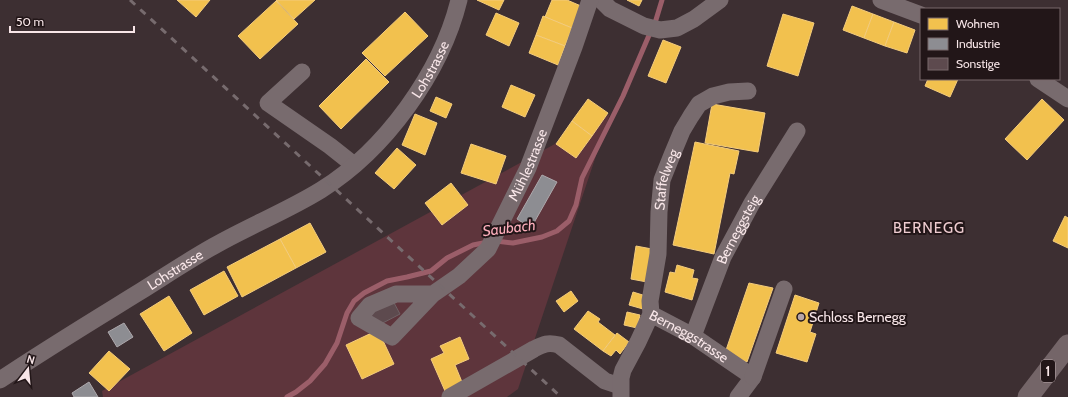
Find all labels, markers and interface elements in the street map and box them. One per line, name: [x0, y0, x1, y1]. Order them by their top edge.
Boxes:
scale bar: [10, 8, 134, 34]
legend: [920, 8, 1060, 80]
text: 50 m: [16, 14, 44, 29]
text: Wohnen: [956, 16, 1000, 31]
text: Industrie: [956, 36, 1000, 51]
street label: Lohstrasse: [407, 38, 453, 101]
text: Sonstige: [956, 56, 1000, 71]
street label: Mühlestrasse: [504, 126, 551, 204]
street label: Staffelweg: [650, 145, 683, 211]
street label: Berneggsteig: [712, 190, 765, 267]
water label: Saubach: [482, 216, 536, 240]
district label: BERNEGG: [893, 219, 965, 237]
street label: Lohstrasse: [144, 245, 206, 294]
street label: Berneggstrasse: [646, 306, 732, 367]
place label: Schloss Bernegg: [809, 308, 907, 326]
marker: Schloss Bernegg: [796, 312, 806, 322]
north arrow: [8, 349, 48, 389]
text: N: [25, 352, 36, 367]
road number: 1: [1041, 360, 1055, 382]

